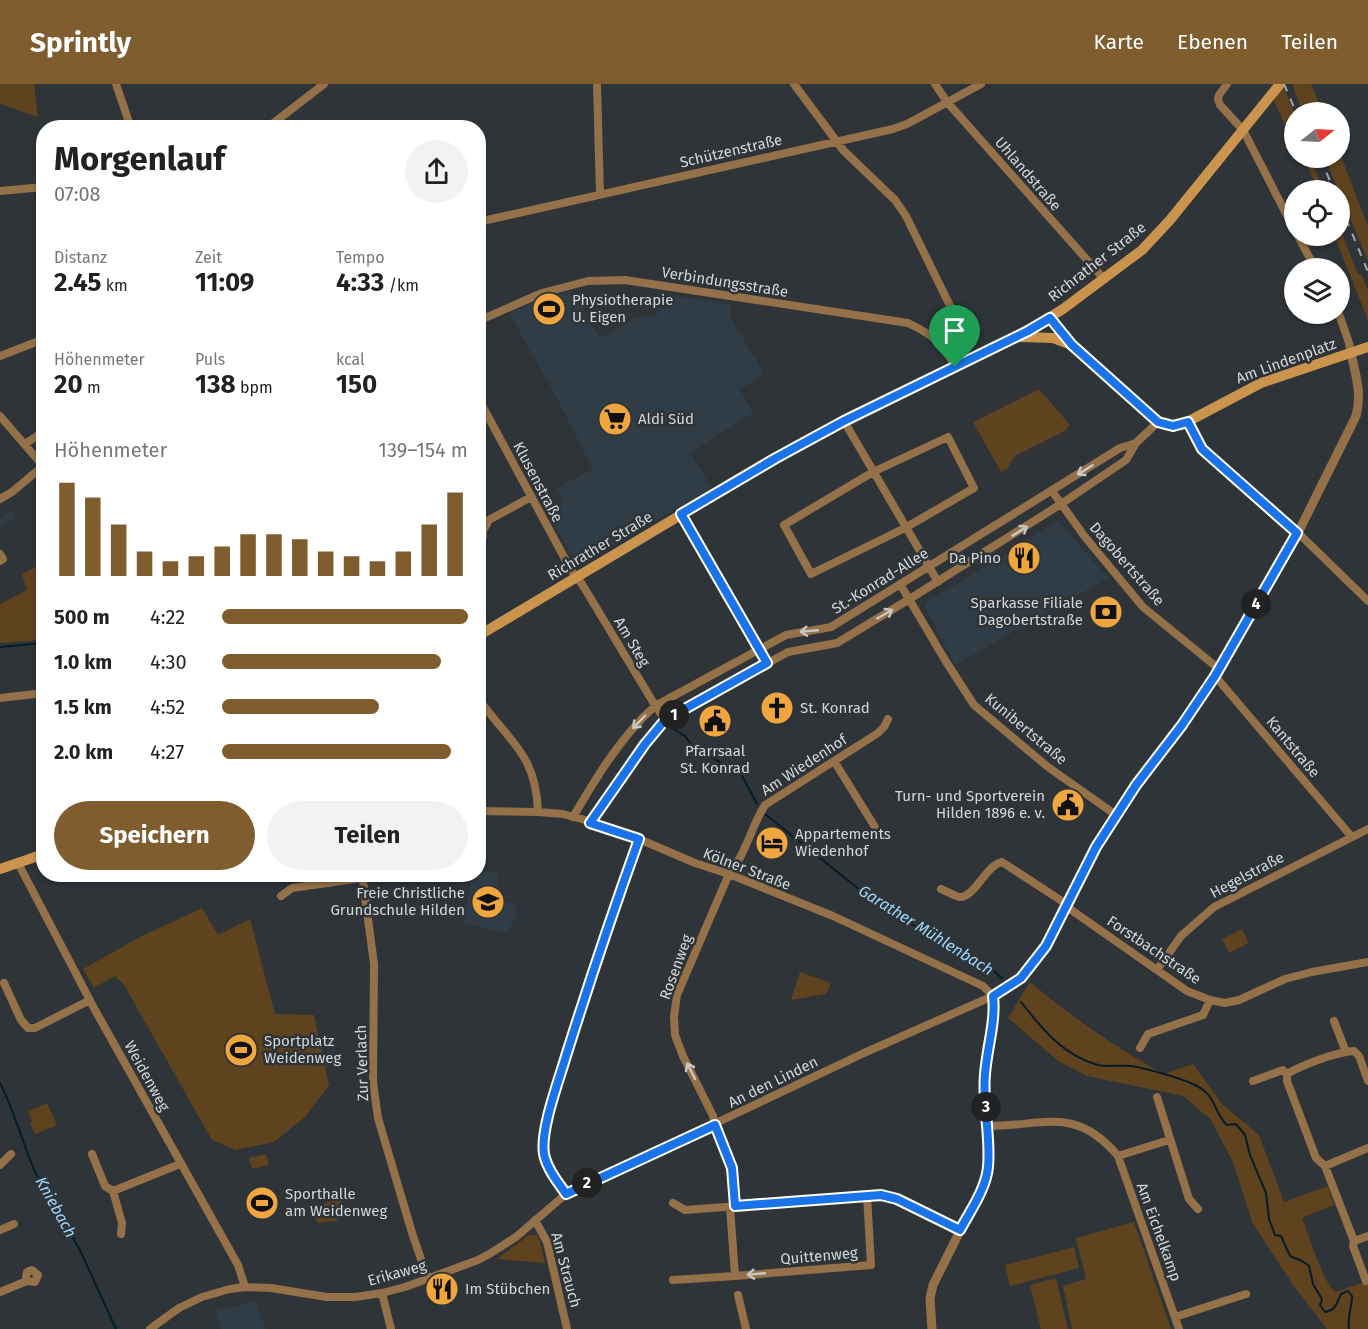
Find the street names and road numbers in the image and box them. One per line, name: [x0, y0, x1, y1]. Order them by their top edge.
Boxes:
street label: Schützenstraße: [678, 130, 784, 172]
street label: Uhlandstraße: [991, 133, 1065, 215]
street label: Richrather Straße: [1045, 218, 1149, 306]
street label: Verbindungsstraße: [660, 263, 790, 301]
street label: Am Lindenplatz: [1233, 334, 1339, 387]
street label: Klusenstraße: [509, 439, 567, 525]
street label: Richrather Straße: [544, 508, 656, 584]
street label: Dagobertstraße: [1086, 518, 1168, 610]
street label: St.-Konrad-Allee: [828, 544, 932, 618]
street label: Am Steg: [610, 614, 654, 670]
street label: Kunibertstraße: [981, 689, 1071, 769]
street label: Kantstraße: [1262, 713, 1324, 781]
street label: Am Wiedenhof: [758, 730, 851, 799]
street label: Kölner Straße: [701, 844, 793, 894]
street label: Hegelstraße: [1207, 848, 1287, 902]
street label: Forstbachstraße: [1104, 912, 1204, 988]
street label: Rosenweg: [656, 932, 696, 1002]
street label: Zur Verlach: [352, 1025, 372, 1101]
street label: Weidenweg: [120, 1038, 174, 1114]
street label: An den Linden: [725, 1052, 821, 1112]
street label: Am Eichelkamp: [1133, 1180, 1185, 1284]
street label: Am Strauch: [547, 1230, 585, 1310]
street label: Quittenweg: [780, 1244, 859, 1268]
street label: Erikaweg: [366, 1256, 429, 1290]

